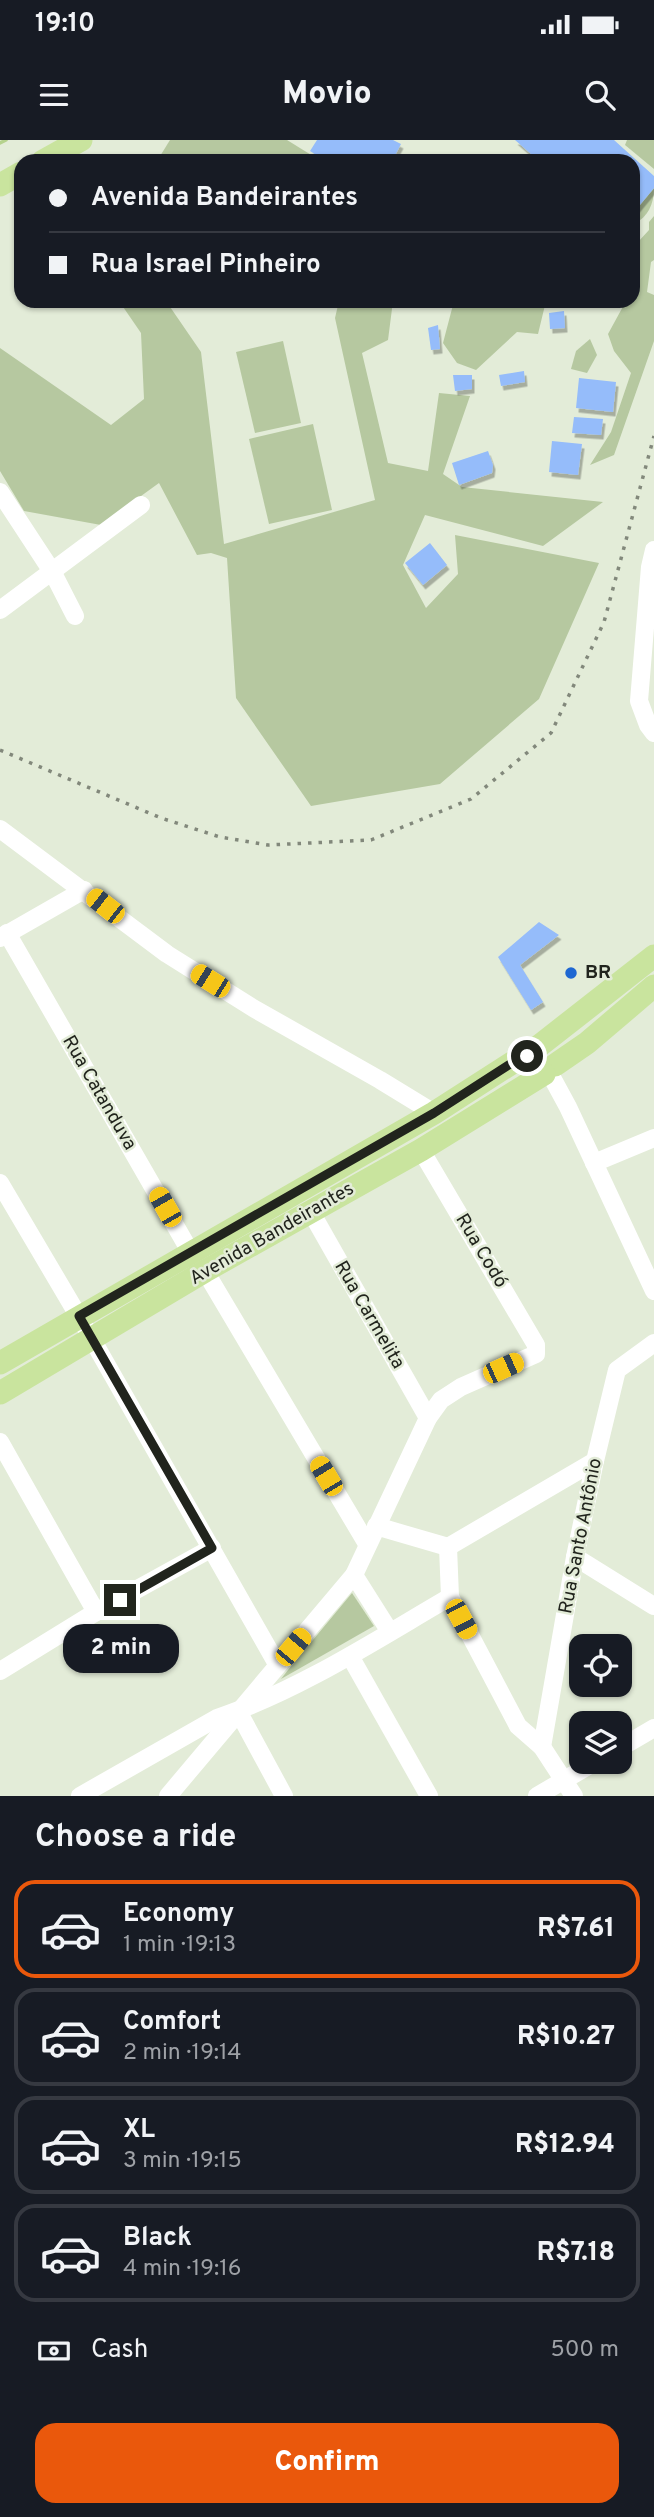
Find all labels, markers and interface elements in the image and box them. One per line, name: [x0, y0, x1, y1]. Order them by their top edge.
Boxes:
text: 19:10: [35, 8, 95, 41]
text: Movio: [282, 75, 372, 115]
icon: menu: [35, 76, 73, 114]
icon: search: [581, 76, 619, 114]
text: Avenida Bandeirantes: [91, 182, 358, 215]
text: Rua Israel Pinheiro: [91, 249, 321, 282]
car: [82, 885, 129, 927]
car: [187, 961, 234, 1001]
place label: BR: [585, 961, 611, 985]
marker: BR: [563, 965, 579, 981]
street label: Rua Catanduva: [56, 1031, 142, 1155]
route start: [511, 1040, 543, 1072]
street label: Avenida Bandeirantes: [186, 1177, 358, 1291]
car: [146, 1184, 185, 1230]
street label: Rua Codó: [450, 1210, 512, 1292]
street label: Rua Carmelita: [328, 1257, 410, 1373]
car: [480, 1350, 527, 1386]
car: [307, 1453, 346, 1499]
street label: Rua Santo Antônio: [554, 1456, 608, 1616]
route end: [104, 1584, 136, 1616]
car: [442, 1596, 481, 1642]
callout: 2 min: [62, 1624, 178, 1674]
car: [272, 1624, 315, 1670]
text: 2 min: [91, 1634, 151, 1663]
map controls: [569, 1634, 632, 1774]
button: locate: [569, 1634, 632, 1697]
button: layers: [569, 1711, 632, 1774]
text: Choose a ride: [35, 1818, 236, 1858]
icon: car: [39, 1898, 102, 1961]
text: Economy: [123, 1898, 234, 1931]
text: R$7.61: [537, 1913, 615, 1946]
text: 1 min · 19:13: [123, 1931, 236, 1960]
icon: car: [39, 2006, 102, 2069]
text: Comfort: [123, 2006, 221, 2039]
text: R$10.27: [517, 2021, 615, 2054]
text: 2 min · 19:14: [123, 2039, 241, 2068]
icon: car: [39, 2114, 102, 2177]
text: XL: [123, 2114, 155, 2147]
text: R$12.94: [515, 2129, 615, 2162]
text: 3 min · 19:15: [123, 2147, 242, 2176]
icon: car: [39, 2222, 102, 2285]
text: Black: [123, 2222, 192, 2255]
text: R$7.18: [537, 2237, 615, 2270]
text: 4 min · 19:16: [123, 2255, 242, 2284]
icon: cash: [35, 2332, 73, 2370]
text: Cash: [91, 2334, 148, 2367]
text: 500 m: [551, 2336, 619, 2365]
button: Confirm: [35, 2423, 619, 2503]

